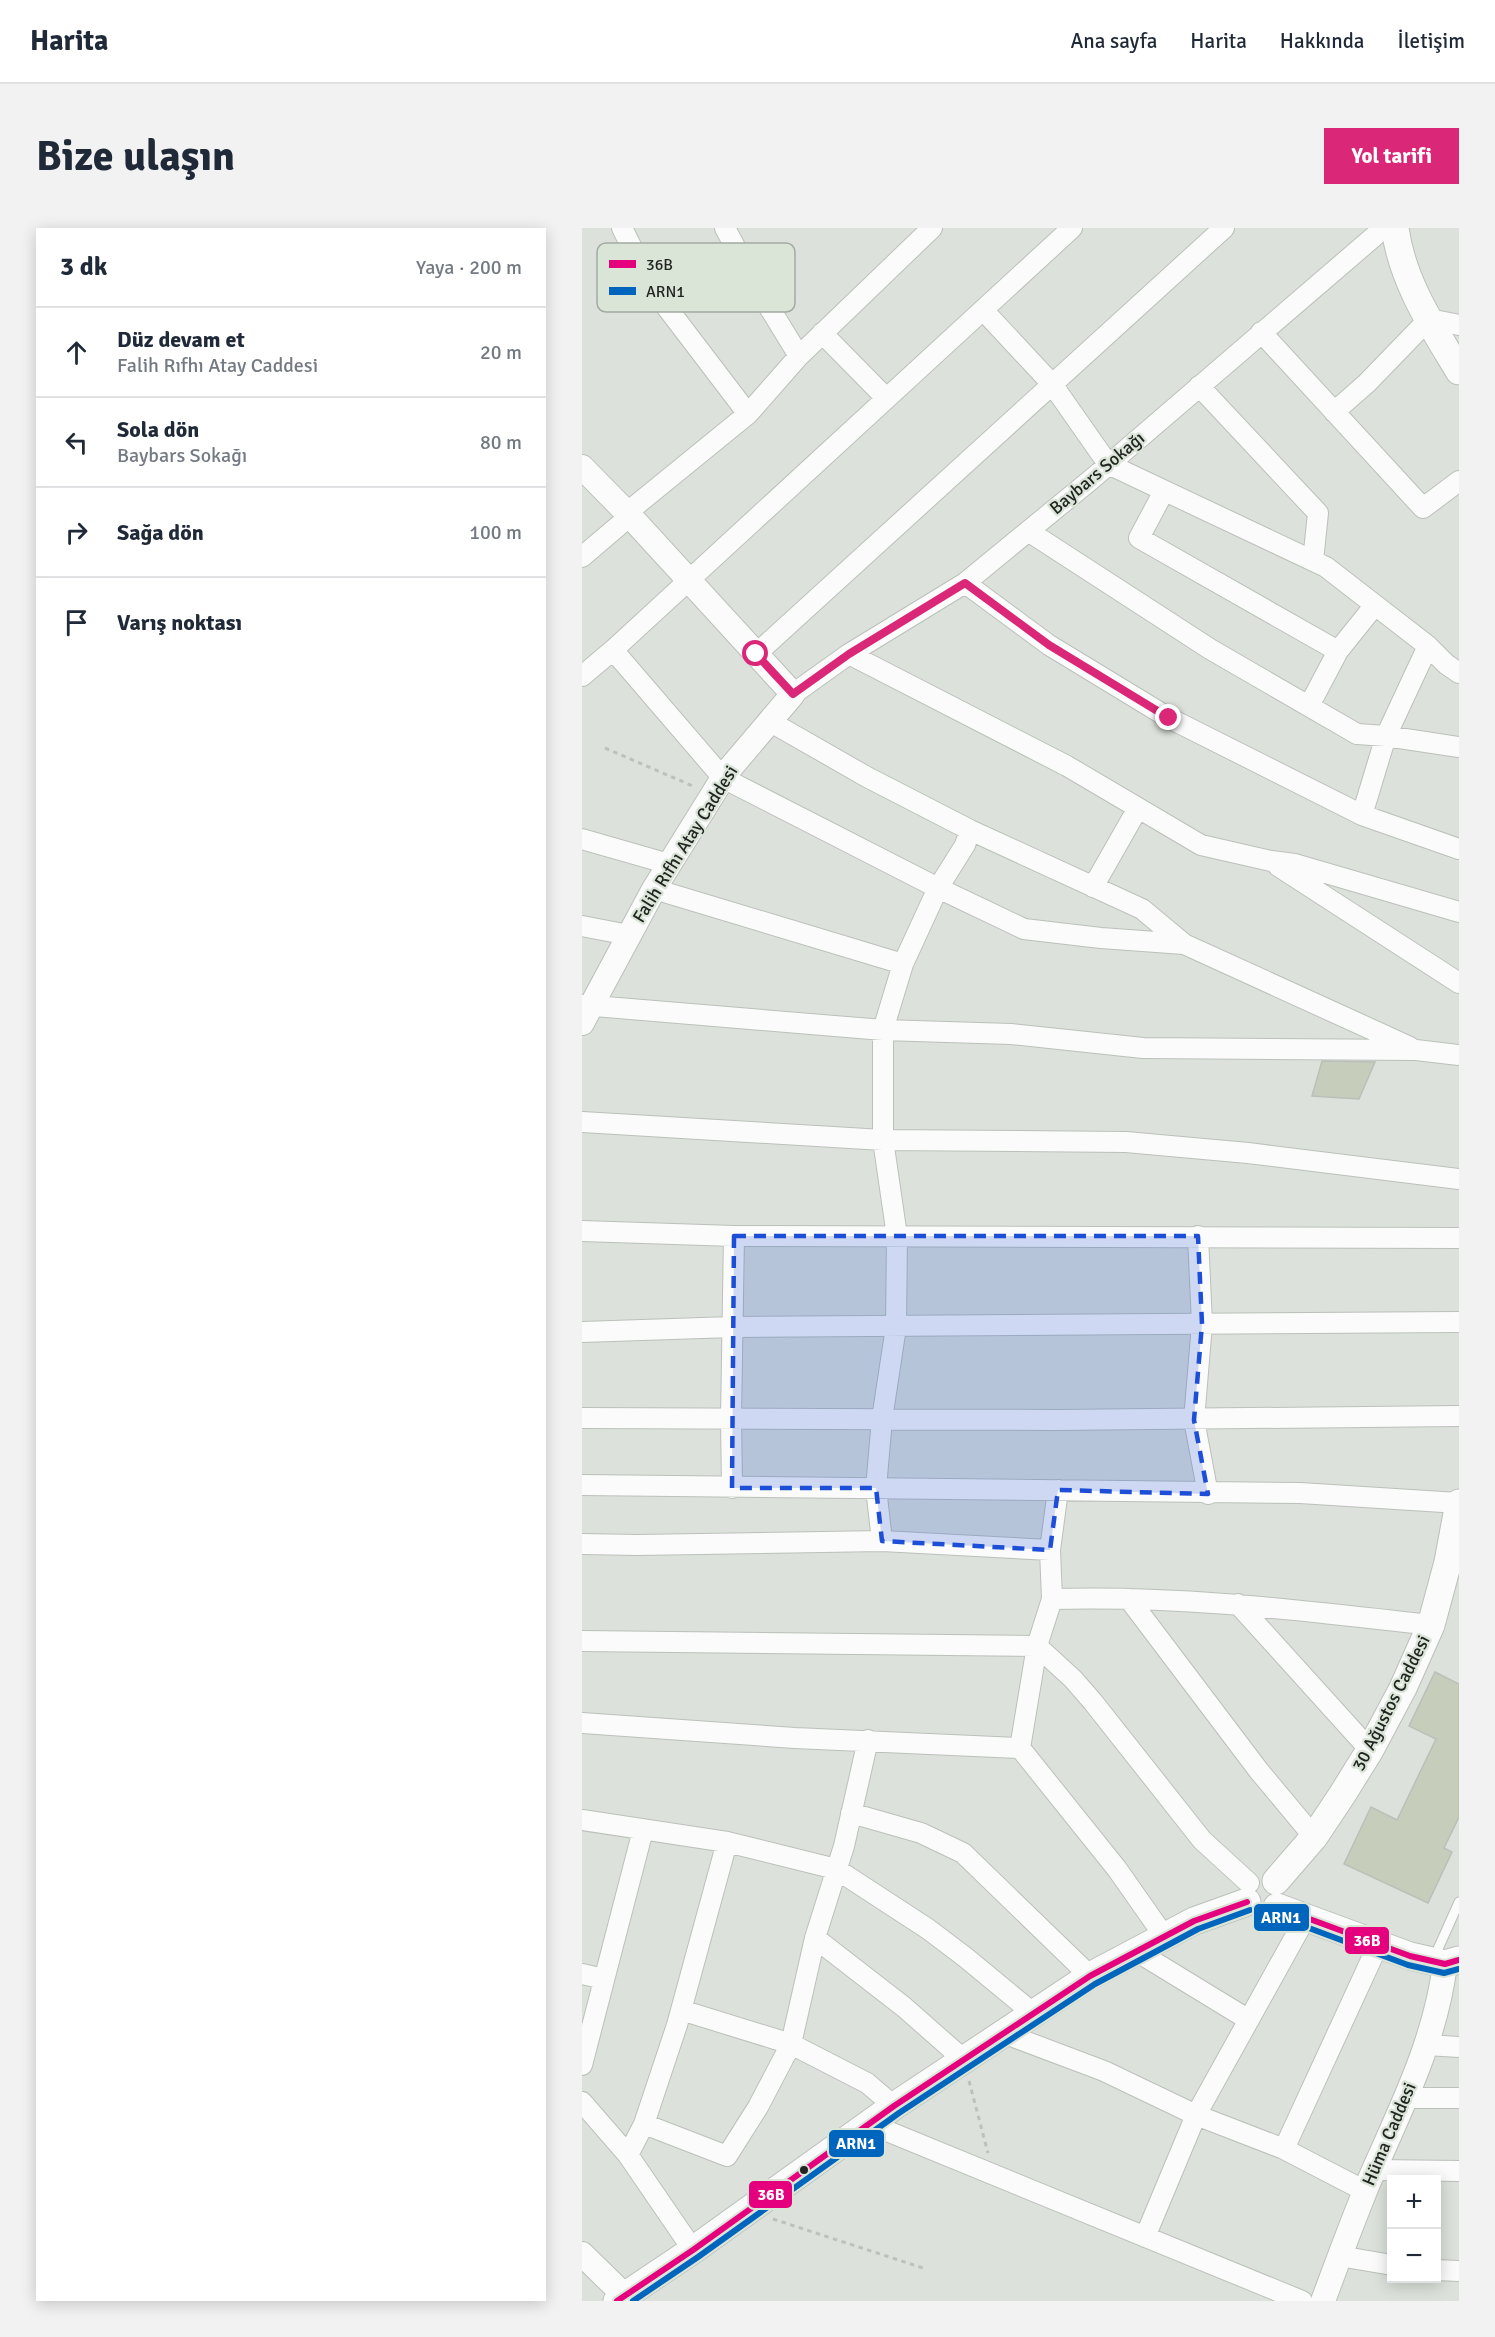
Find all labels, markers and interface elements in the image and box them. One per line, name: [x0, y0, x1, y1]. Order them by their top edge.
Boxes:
text: Harita: [30, 24, 108, 58]
text: Ana sayfa: [1070, 28, 1157, 54]
text: Harita: [1190, 28, 1247, 54]
text: Hakkında: [1280, 28, 1365, 54]
text: İletişim: [1398, 28, 1465, 54]
button: Yol tarifi: [1324, 128, 1459, 184]
text: Bize ulaşın: [36, 131, 235, 182]
legend: [597, 243, 795, 312]
text: 3 dk: [60, 251, 107, 283]
text: Yaya · 200 m: [416, 255, 522, 280]
text: 36B: [646, 255, 673, 275]
text: ARN1: [646, 282, 685, 302]
text: Düz devam et: [117, 326, 245, 353]
icon: ahead: [60, 336, 93, 369]
text: 20 m: [480, 340, 522, 365]
text: Falih Rıfhı Atay Caddesi: [117, 353, 318, 378]
text: Sola dön: [117, 416, 199, 443]
icon: left: [60, 426, 93, 459]
street label: Baybars Sokağı: [1045, 427, 1149, 519]
text: 80 m: [480, 430, 522, 455]
text: Baybars Sokağı: [117, 443, 247, 468]
icon: right: [60, 516, 93, 549]
text: Sağa dön: [117, 519, 204, 546]
text: 100 m: [469, 520, 522, 545]
icon: arrive: [60, 606, 93, 639]
text: Varış noktası: [117, 609, 242, 636]
route start: [742, 640, 768, 666]
route end: [1155, 704, 1181, 730]
street label: Falih Rıfhı Atay Caddesi: [628, 761, 742, 927]
street label: 30 Ağustos Caddesi: [1347, 1631, 1435, 1775]
line badge: ARN1: [1253, 1903, 1310, 1932]
text: ARN1: [1261, 1908, 1301, 1928]
line badge: 36B: [1344, 1926, 1390, 1955]
text: 36B: [1353, 1931, 1381, 1951]
street label: Hüma Caddesi: [1357, 2079, 1421, 2189]
line badge: ARN1: [828, 2129, 885, 2158]
text: ARN1: [836, 2134, 876, 2154]
unlabelled marker: [798, 2164, 810, 2176]
map controls: [1387, 2175, 1441, 2283]
button: +: [1387, 2175, 1441, 2229]
line badge: 36B: [748, 2180, 793, 2209]
text: 36B: [757, 2185, 785, 2205]
button: −: [1387, 2229, 1441, 2283]

